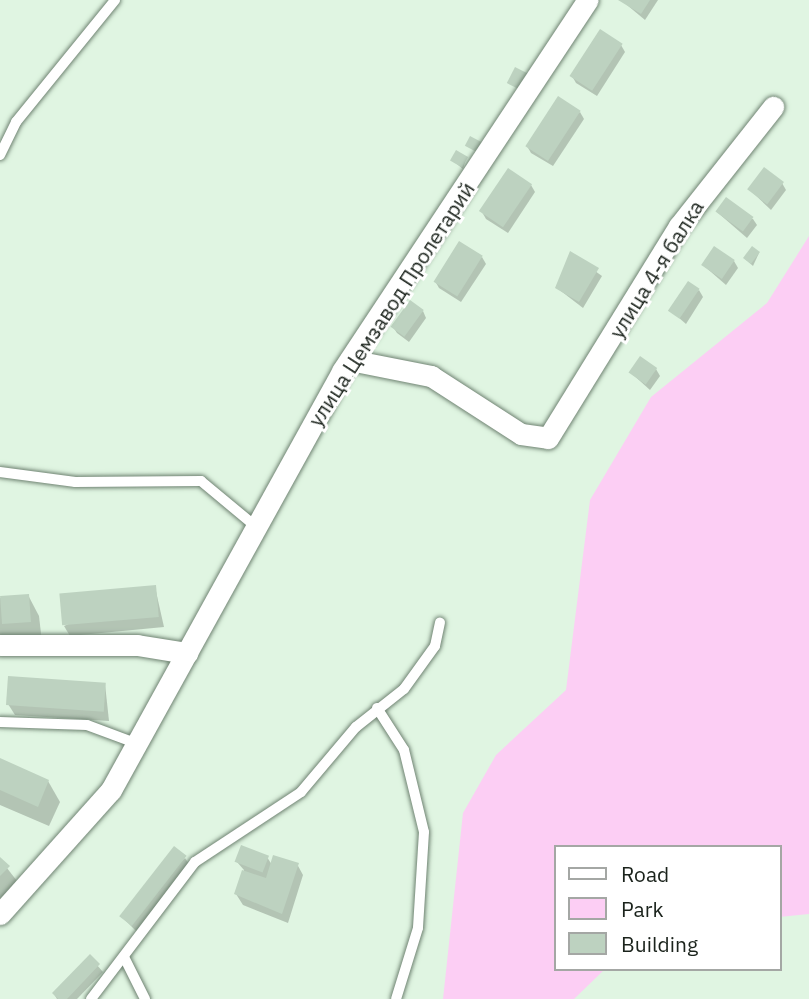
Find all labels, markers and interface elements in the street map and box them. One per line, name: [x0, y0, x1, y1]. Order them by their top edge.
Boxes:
street label: улица Цемзавод Пролетарий: [302, 177, 480, 431]
street label: улица 4-я балка: [603, 195, 709, 343]
legend: [554, 845, 781, 971]
text: Road: [621, 860, 669, 888]
text: Park: [621, 895, 664, 923]
text: Building: [621, 930, 698, 958]

